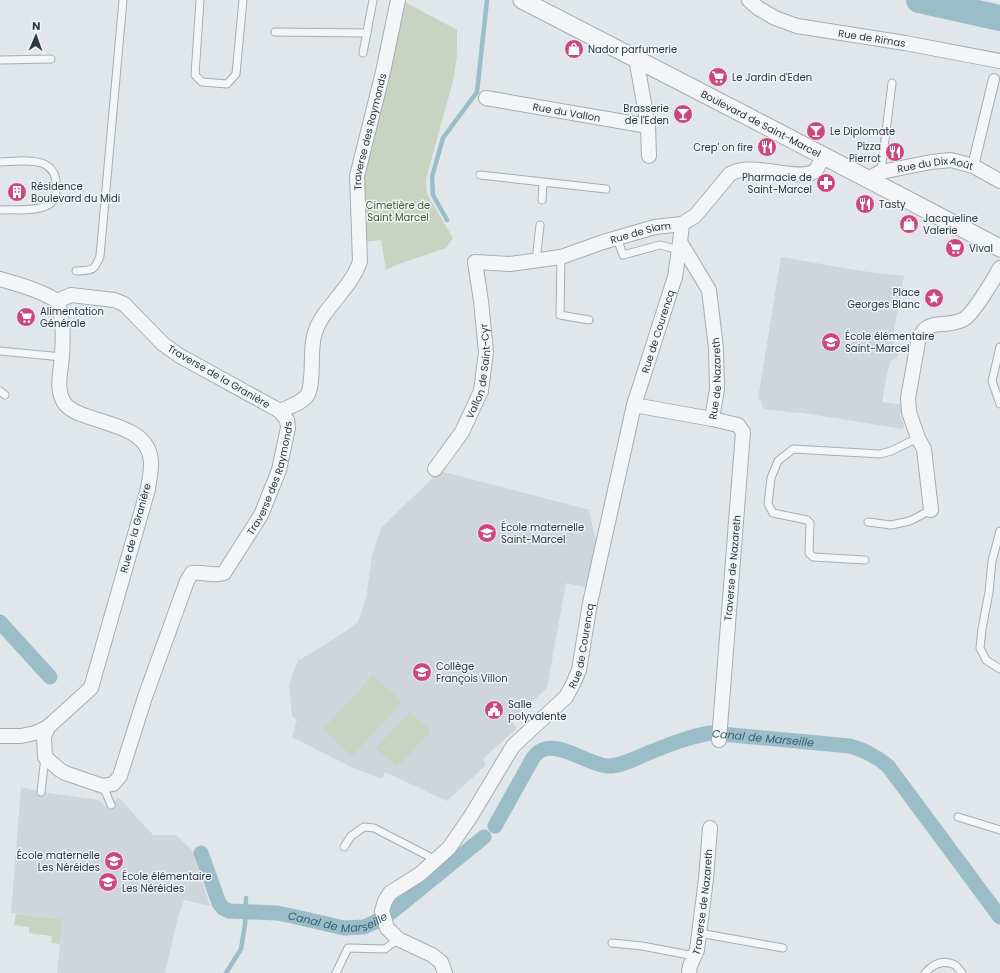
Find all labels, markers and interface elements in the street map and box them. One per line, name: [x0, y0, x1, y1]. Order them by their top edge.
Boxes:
north arrow: [16, 16, 56, 56]
text: N: [32, 18, 41, 34]
street label: Rue de Rimas: [837, 26, 907, 51]
shop icon: Nador parfumerie: [563, 38, 585, 60]
place label: Nador parfumerie: [588, 42, 677, 57]
supermarket icon: Le Jardin d'Eden: [707, 66, 729, 88]
place label: Le Jardin d'Eden: [732, 70, 812, 85]
street label: Traverse des Raymonds: [350, 72, 390, 191]
street label: Boulevard de Saint-Marcel: [698, 86, 823, 161]
street label: Rue du Vallon: [532, 99, 602, 126]
place label: Brasserie de l'Eden: [623, 101, 669, 128]
bar icon: Brasserie de l'Eden: [672, 103, 694, 125]
bar icon: Le Diplomate: [805, 120, 827, 142]
place label: Le Diplomate: [830, 124, 895, 139]
restaurant icon: Crep' on fire: [756, 136, 778, 158]
place label: Pizza Pierrot: [849, 139, 881, 166]
place label: Crep' on fire: [693, 140, 753, 155]
restaurant icon: Pizza Pierrot: [884, 141, 906, 163]
street label: Rue du Dix Août: [896, 153, 975, 177]
place label: Pharmacie de Saint-Marcel: [742, 170, 812, 197]
pharmacy icon: Pharmacie de Saint-Marcel: [815, 172, 837, 194]
place label: Résidence Boulevard du Midi: [31, 179, 120, 206]
building icon: Résidence Boulevard du Midi: [6, 181, 28, 203]
restaurant icon: Tasty: [854, 193, 876, 215]
place label: Tasty: [879, 197, 906, 212]
park label: Cimetière de Saint Marcel: [366, 198, 430, 225]
place label: Jacqueline Valerie: [923, 211, 978, 238]
shop icon: Jacqueline Valerie: [898, 213, 920, 235]
street label: Rue de Siam: [608, 218, 672, 248]
supermarket icon: Vival: [944, 237, 966, 259]
place label: Vival: [969, 241, 993, 256]
place label: Place Georges Blanc: [847, 285, 920, 312]
place icon: Place Georges Blanc: [923, 287, 945, 309]
street label: Rue de Courencq: [638, 288, 678, 375]
place label: Alimentation Générale: [40, 304, 104, 331]
supermarket icon: Alimentation Générale: [15, 306, 37, 328]
street label: Vallon de Saint-Cyr: [462, 323, 494, 421]
place label: École élémentaire Saint-Marcel: [845, 329, 934, 356]
school or university icon: École élémentaire Saint-Marcel: [820, 331, 842, 353]
street label: Rue de Nazareth: [705, 337, 725, 421]
street label: Traverse de la Granière: [165, 341, 273, 412]
street label: Traverse des Raymonds: [243, 421, 296, 538]
street label: Rue de la Granière: [116, 482, 155, 575]
street label: Traverse de Nazareth: [720, 514, 745, 622]
place label: École maternelle Saint-Marcel: [501, 520, 584, 547]
school or university icon: École maternelle Saint-Marcel: [476, 522, 498, 544]
street label: Rue de Courencq: [565, 602, 598, 691]
place label: Collège François Villon: [436, 659, 508, 686]
school or university icon: Collège François Villon: [411, 661, 433, 683]
place label: Salle polyvalente: [508, 697, 567, 724]
public building icon: Salle polyvalente: [483, 699, 505, 721]
water label: Canal de Marseille: [711, 725, 815, 751]
place label: École maternelle Les Néréides: [17, 848, 100, 875]
street label: Traverse de Nazareth: [689, 848, 716, 958]
school or university icon: École maternelle Les Néréides: [103, 850, 125, 872]
place label: École élémentaire Les Néréides: [122, 869, 211, 896]
school or university icon: École élémentaire Les Néréides: [97, 871, 119, 893]
water label: Canal de Marseille: [286, 907, 391, 936]

